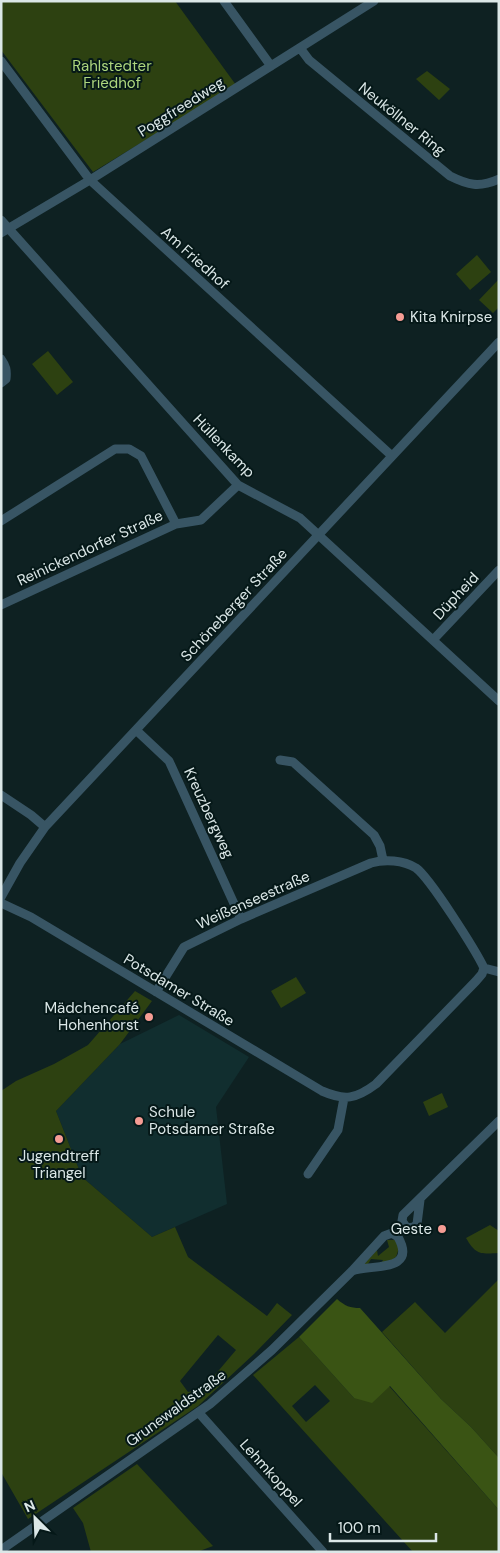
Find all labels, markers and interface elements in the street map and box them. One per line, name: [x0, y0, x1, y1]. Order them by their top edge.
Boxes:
park label: Rahlstedter Friedhof: [72, 56, 152, 93]
street label: Poggfreedweg: [134, 72, 228, 142]
street label: Neuköllner Ring: [354, 78, 450, 160]
street label: Am Friedhof: [157, 222, 233, 294]
place label: Kita Knirpse: [410, 307, 492, 327]
marker: Kita Knirpse: [394, 311, 406, 323]
street label: Hüllenkamp: [189, 410, 259, 482]
street label: Reinickendorfer Straße: [14, 505, 166, 591]
street label: Schöneberger Straße: [176, 544, 292, 666]
street label: Düpheid: [429, 568, 483, 624]
street label: Kreuzbergweg: [179, 765, 239, 861]
street label: Weißenseestraße: [193, 866, 313, 934]
street label: Potsdamer Straße: [120, 949, 238, 1031]
place label: Mädchencafé Hohenhorst: [44, 998, 139, 1035]
marker: Mädchencafé Hohenhorst: [143, 1011, 155, 1023]
place label: Schule Potsdamer Straße: [149, 1102, 275, 1139]
marker: Schule Potsdamer Straße: [133, 1115, 145, 1127]
marker: Jugendtreff Triangel: [53, 1133, 65, 1145]
place label: Jugendtreff Triangel: [19, 1146, 99, 1183]
place label: Geste: [391, 1219, 432, 1239]
marker: Geste: [436, 1223, 448, 1235]
street label: Grunewaldstraße: [122, 1365, 230, 1451]
street label: Lehmkoppel: [235, 1435, 307, 1511]
north arrow: [10, 1493, 60, 1543]
text: N: [21, 1496, 38, 1516]
scale bar: [330, 1510, 436, 1542]
text: 100 m: [338, 1518, 381, 1538]

